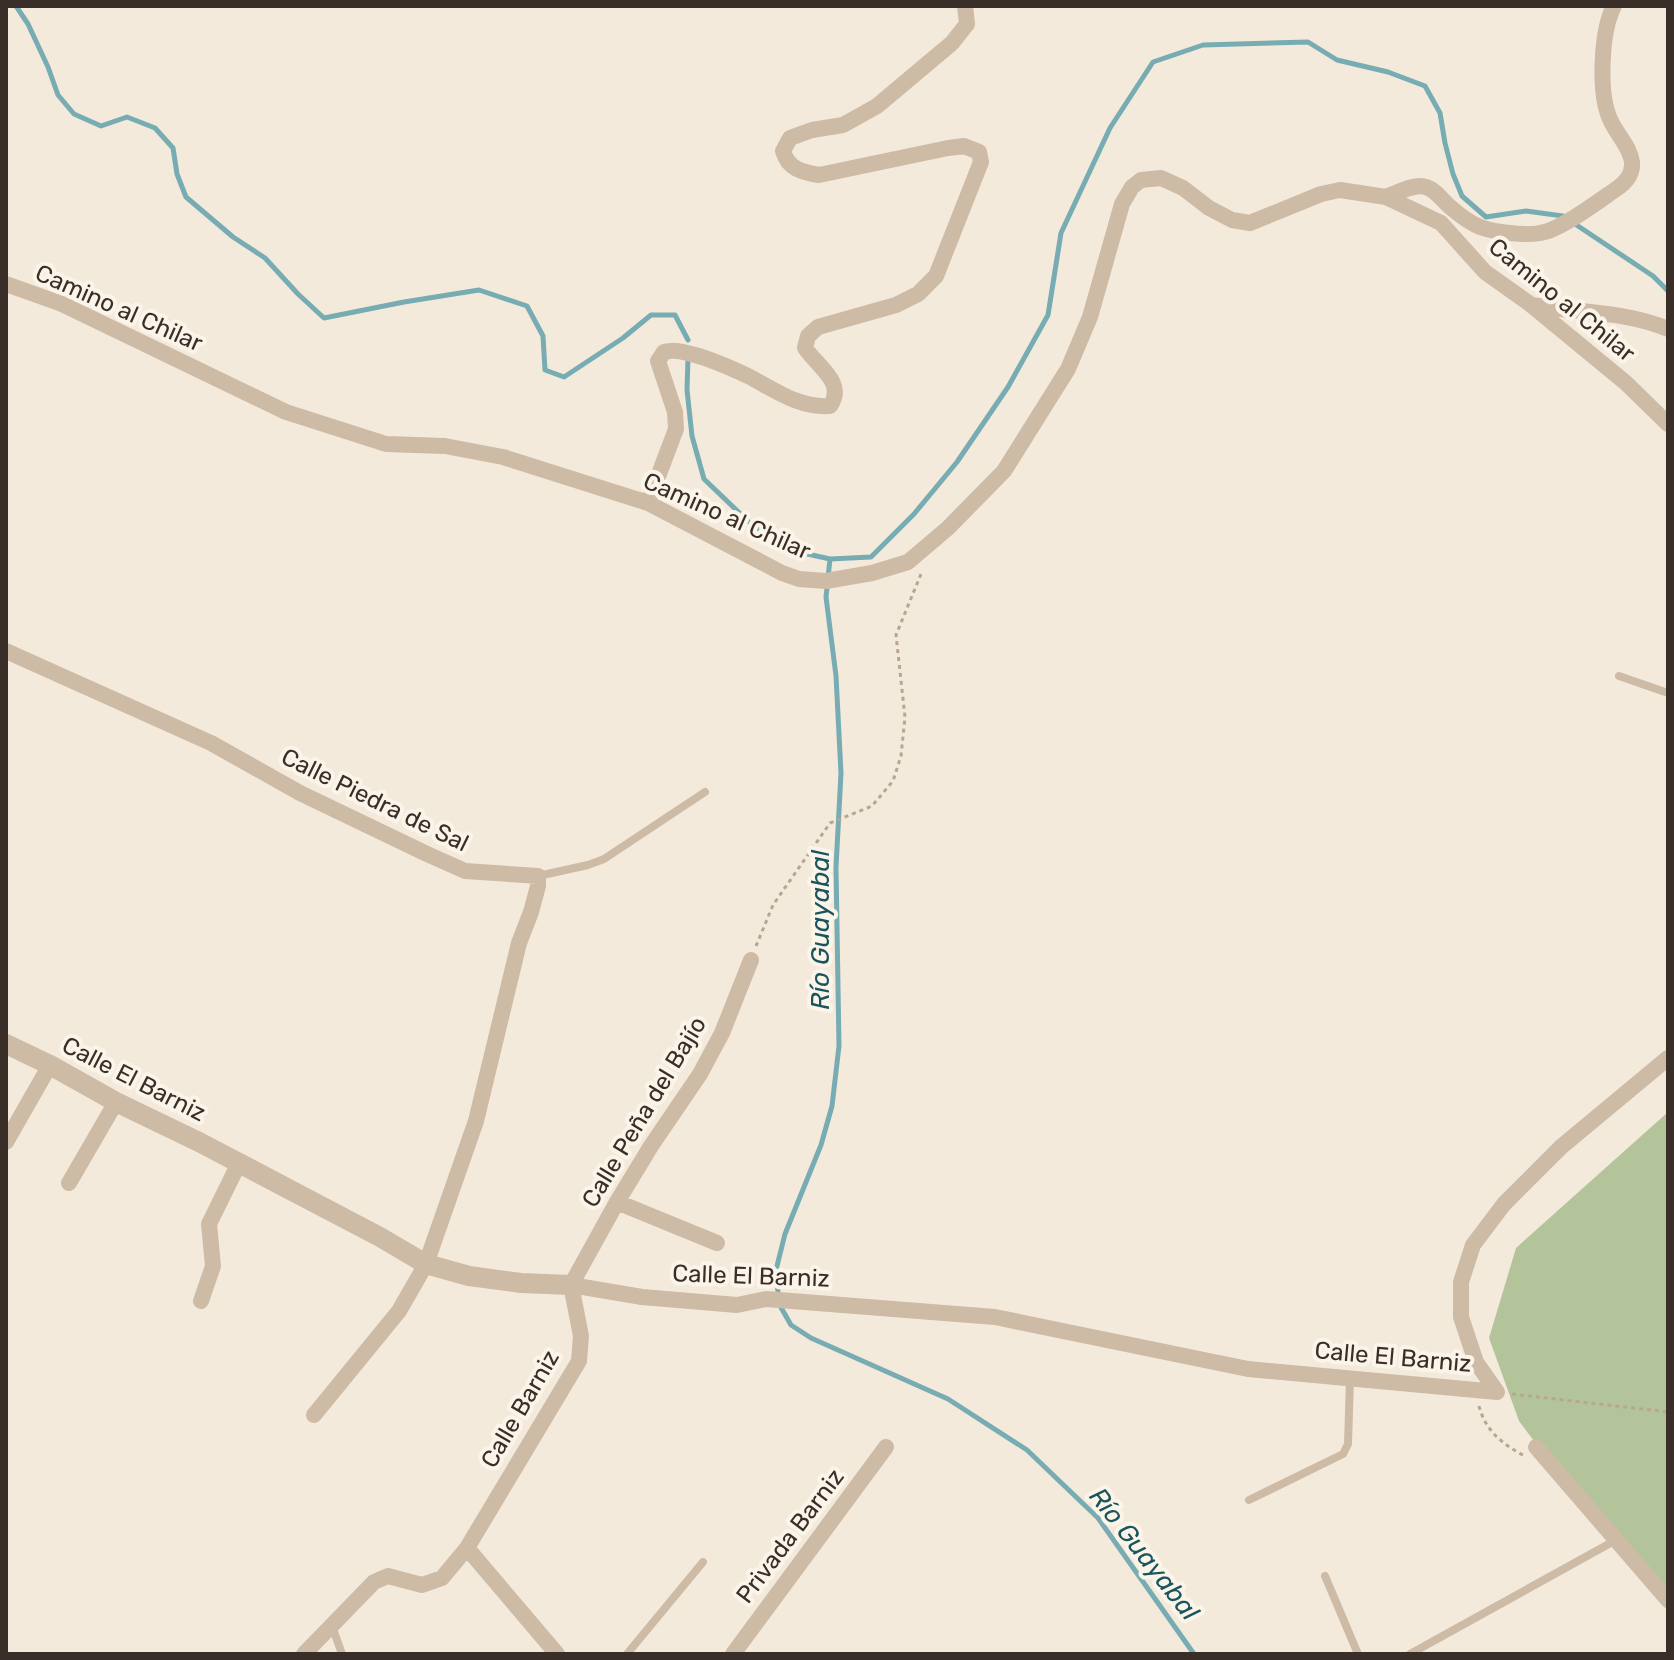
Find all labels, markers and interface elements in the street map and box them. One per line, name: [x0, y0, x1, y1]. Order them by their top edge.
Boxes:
street label: Camino al Chilar: [1483, 232, 1641, 368]
street label: Camino al Chilar: [31, 259, 207, 357]
street label: Camino al Chilar: [639, 467, 815, 565]
street label: Calle Piedra de Sal: [277, 743, 473, 857]
water label: Río Guayabal: [805, 849, 836, 1010]
street label: Calle Peña del Bajío: [576, 1012, 712, 1212]
street label: Calle El Barniz: [57, 1031, 211, 1127]
street label: Calle El Barniz: [672, 1259, 830, 1293]
street label: Calle El Barniz: [1313, 1336, 1473, 1378]
street label: Calle Barniz: [475, 1345, 565, 1473]
street label: Privada Barniz: [730, 1463, 850, 1609]
water label: Río Guayabal: [1083, 1481, 1206, 1627]

